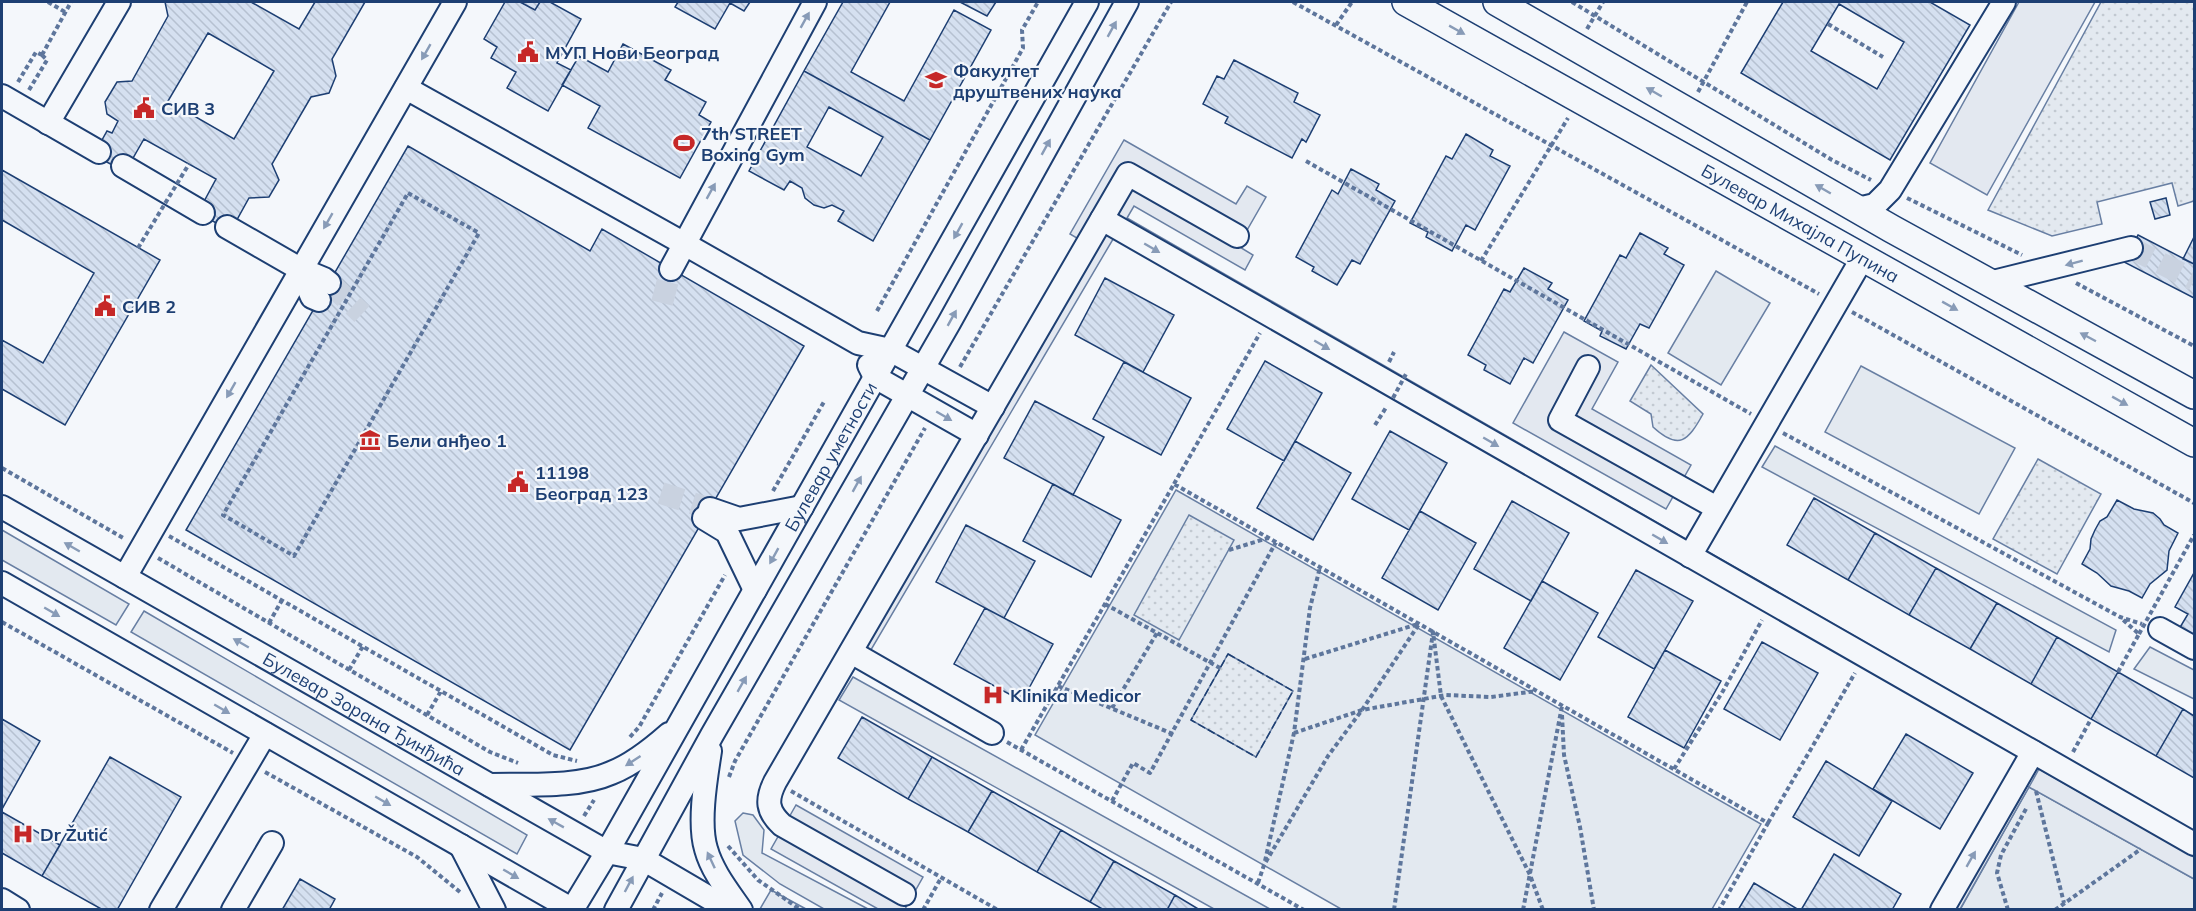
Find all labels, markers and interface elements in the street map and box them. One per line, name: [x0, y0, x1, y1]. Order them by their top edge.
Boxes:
one-way arrow: [800, 11, 810, 28]
one-way arrow: [1107, 20, 1117, 37]
one-way arrow: [1448, 25, 1465, 35]
public building icon: МУП Нови Београд: [516, 40, 540, 64]
place label: МУП Нови Београд: [545, 41, 720, 64]
one-way arrow: [421, 44, 432, 60]
place label: Факултет друштвених наука: [953, 59, 1122, 103]
school or university icon: Факултет друштвених наука: [924, 68, 948, 92]
one-way arrow: [1646, 86, 1662, 97]
public building icon: СИВ 3: [132, 96, 156, 120]
place label: СИВ 3: [161, 97, 215, 120]
place label: 7th STREET Boxing Gym: [701, 122, 805, 166]
sports icon: 7th STREET Boxing Gym: [672, 131, 696, 155]
one-way arrow: [1041, 138, 1051, 155]
street label: Булевар Михајла Пупина: [1698, 158, 1903, 287]
one-way arrow: [706, 183, 716, 200]
one-way arrow: [1814, 184, 1831, 194]
one-way arrow: [323, 213, 334, 229]
one-way arrow: [953, 222, 963, 239]
one-way arrow: [1144, 243, 1161, 253]
one-way arrow: [2065, 259, 2083, 268]
public building icon: СИВ 2: [93, 294, 117, 318]
place label: СИВ 2: [122, 295, 176, 318]
one-way arrow: [1942, 301, 1959, 311]
one-way arrow: [947, 309, 957, 326]
one-way arrow: [2079, 332, 2096, 342]
one-way arrow: [1313, 340, 1330, 350]
street label: Булевар уметности: [779, 378, 882, 535]
one-way arrow: [226, 382, 236, 399]
one-way arrow: [2112, 396, 2129, 406]
one-way arrow: [936, 411, 953, 421]
museum icon: Бели анђео 1: [358, 428, 382, 452]
place label: Бели анђео 1: [387, 429, 507, 452]
one-way arrow: [1483, 436, 1499, 447]
place label: 11198 Београд 123: [535, 461, 648, 505]
public building icon: 11198 Београд 123: [506, 470, 530, 494]
one-way arrow: [852, 475, 862, 492]
one-way arrow: [1652, 533, 1668, 544]
one-way arrow: [63, 542, 80, 552]
one-way arrow: [769, 548, 779, 565]
one-way arrow: [44, 607, 60, 618]
one-way arrow: [233, 638, 249, 649]
street label: Булевар Зорана Ђинђића: [259, 647, 470, 780]
one-way arrow: [737, 675, 747, 692]
hospital icon: Klinika Medicor: [981, 683, 1005, 707]
place label: Klinika Medicor: [1010, 684, 1142, 707]
one-way arrow: [214, 704, 231, 714]
one-way arrow: [625, 755, 641, 766]
one-way arrow: [375, 796, 392, 806]
one-way arrow: [548, 819, 565, 829]
hospital icon: Dr Žutić: [11, 822, 35, 846]
place label: Dr Žutić: [40, 823, 108, 846]
one-way arrow: [706, 851, 715, 868]
one-way arrow: [1966, 851, 1977, 867]
one-way arrow: [503, 869, 520, 879]
one-way arrow: [624, 876, 634, 893]

